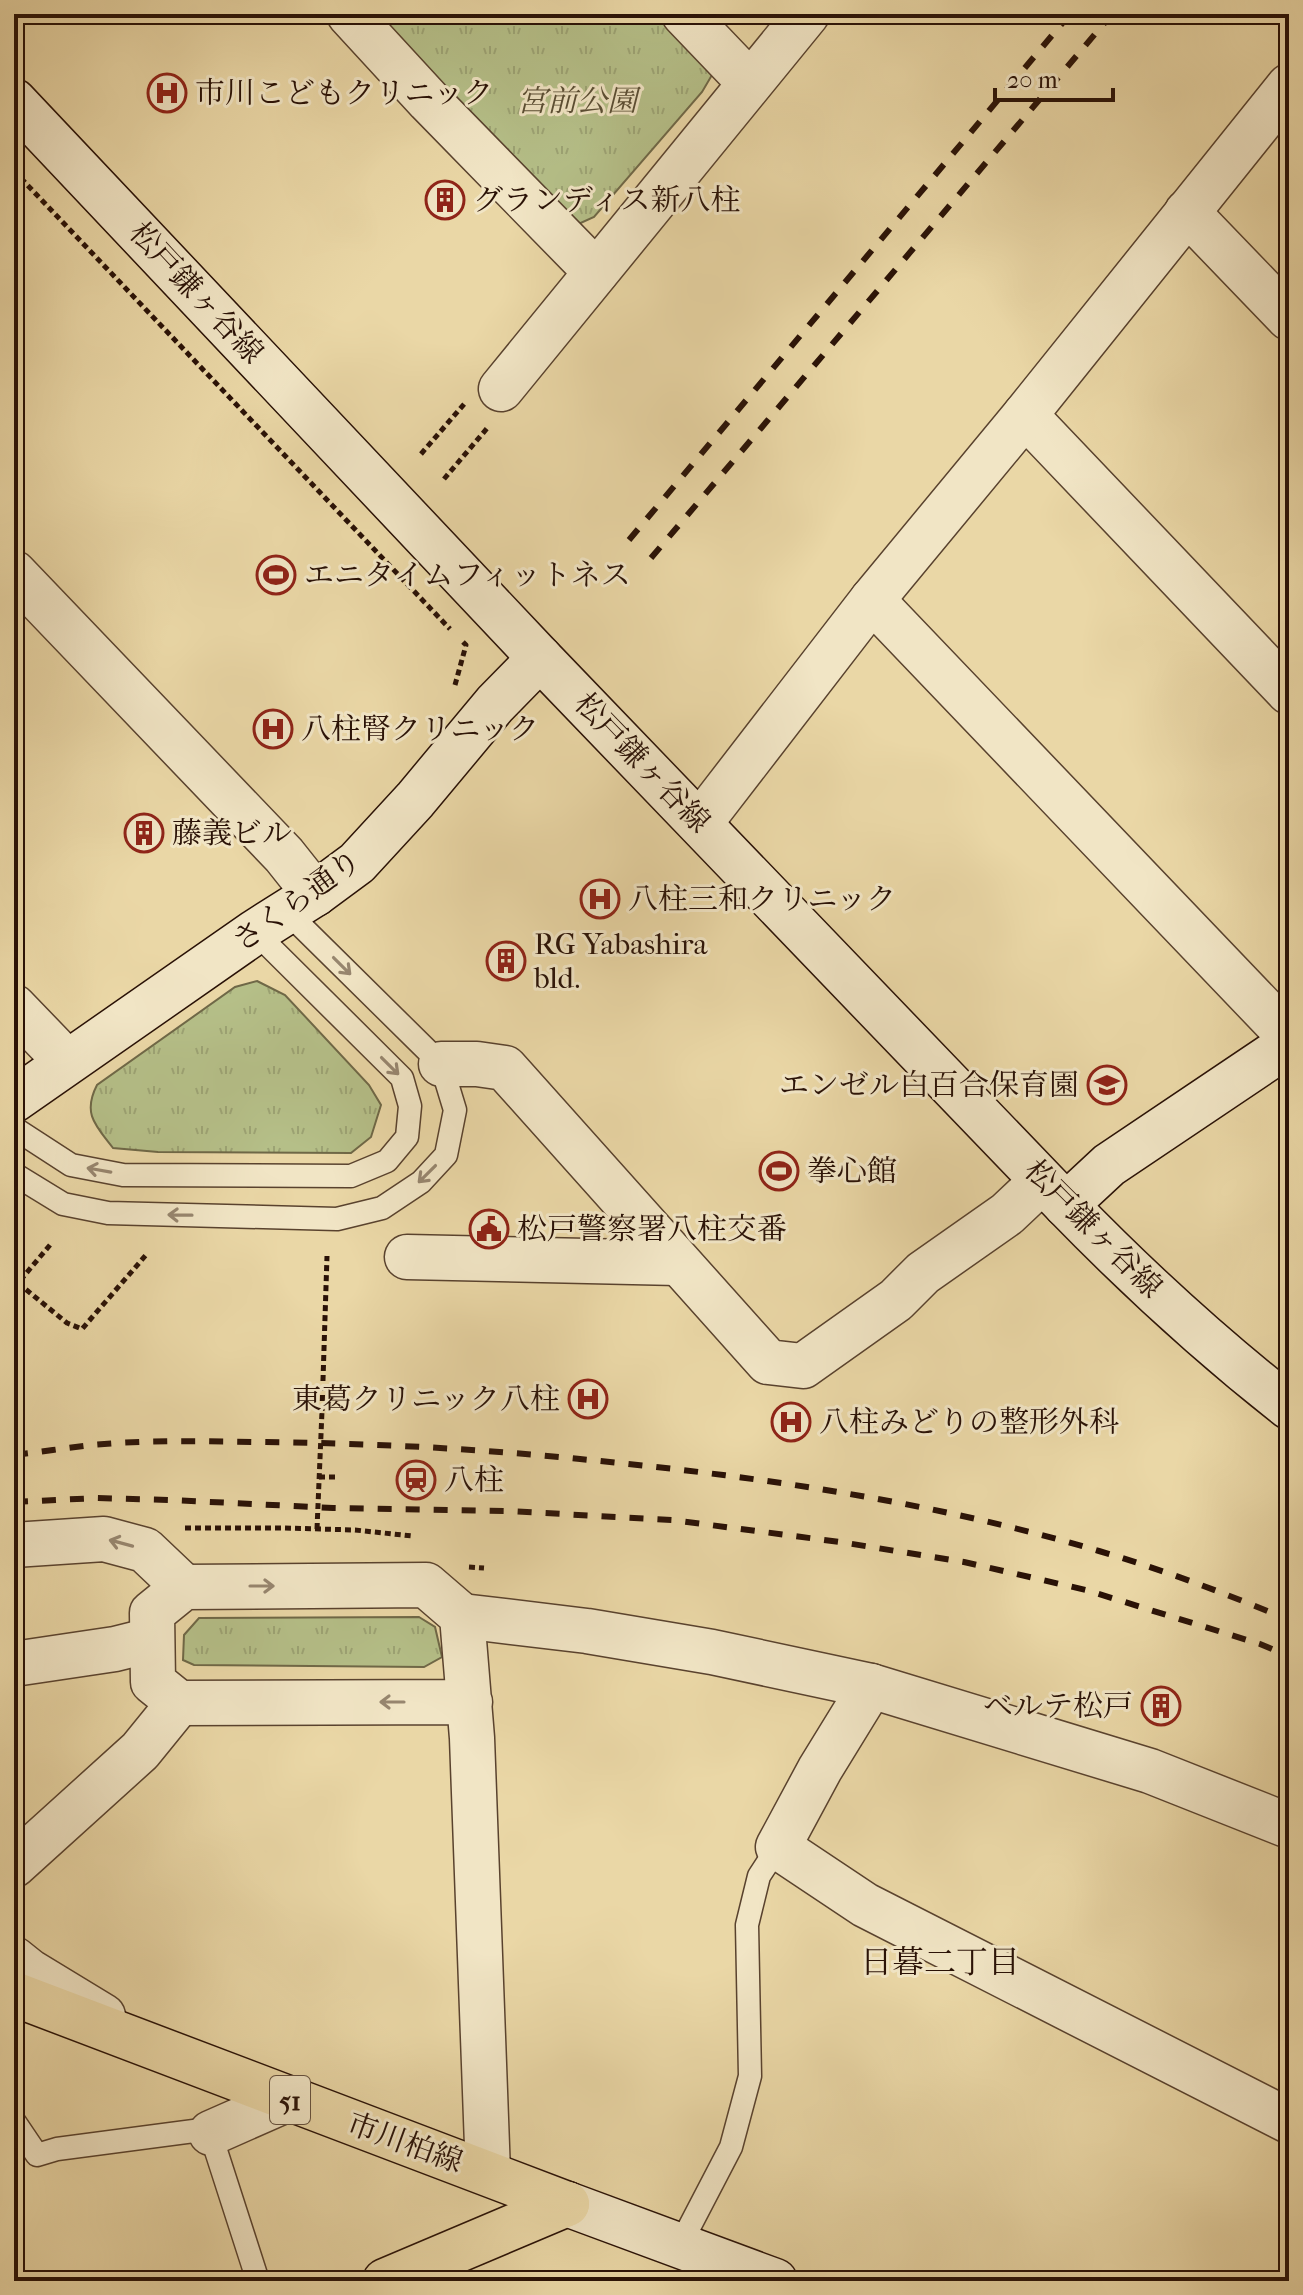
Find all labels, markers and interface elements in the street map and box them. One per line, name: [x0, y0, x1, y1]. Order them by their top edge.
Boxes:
scale bar: [995, 52, 1113, 102]
text: 20 m: [1007, 66, 1058, 94]
hospital icon: 市川こどもクリニック: [146, 72, 188, 114]
place label: 市川こどもクリニック: [195, 76, 493, 111]
park label: 宮前公園: [517, 84, 642, 119]
building icon: グランディス新八柱: [424, 179, 466, 221]
place label: グランディス新八柱: [473, 183, 741, 218]
street label: 松戸鎌ヶ谷線: [122, 215, 270, 371]
sports icon: エニタイムフィットネス: [255, 554, 297, 596]
place label: エニタイムフィットネス: [304, 558, 631, 593]
street label: 松戸鎌ヶ谷線: [567, 686, 717, 840]
hospital icon: 八柱腎クリニック: [252, 708, 294, 750]
place label: 八柱腎クリニック: [301, 712, 539, 747]
building icon: 藤義ビル: [123, 812, 165, 854]
place label: 藤義ビル: [172, 816, 292, 851]
street label: さくら通り: [226, 843, 368, 959]
hospital icon: 八柱三和クリニック: [579, 878, 621, 920]
place label: 八柱三和クリニック: [628, 882, 896, 917]
place label: RG Yabashira bld.: [533, 927, 708, 996]
building icon: RG Yabashira bld.: [485, 940, 527, 982]
one-way arrow: [332, 956, 351, 975]
one-way arrow: [380, 1056, 399, 1075]
school or university icon: エンゼル白百合保育園: [1086, 1064, 1128, 1106]
place label: エンゼル白百合保育園: [779, 1068, 1079, 1103]
sports icon: 拳心館: [758, 1150, 800, 1192]
street label: 松戸鎌ヶ谷線: [1017, 1153, 1169, 1305]
place label: 拳心館: [807, 1154, 897, 1189]
one-way arrow: [87, 1162, 112, 1177]
one-way arrow: [418, 1164, 437, 1183]
one-way arrow: [167, 1207, 194, 1222]
public building icon: 松戸警察署八柱交番: [468, 1208, 510, 1250]
place label: 松戸警察署八柱交番: [517, 1212, 787, 1247]
hospital icon: 東葛クリニック八柱: [567, 1378, 609, 1420]
place label: 東葛クリニック八柱: [292, 1382, 560, 1417]
hospital icon: 八柱みどりの整形外科: [770, 1401, 812, 1443]
place label: 八柱みどりの整形外科: [819, 1405, 1119, 1440]
station icon: 八柱: [395, 1459, 437, 1501]
place label: 八柱: [444, 1463, 504, 1498]
one-way arrow: [108, 1535, 134, 1550]
one-way arrow: [248, 1578, 275, 1594]
building icon: ベルテ松戸: [1140, 1685, 1182, 1727]
place label: ベルテ松戸: [983, 1689, 1133, 1724]
one-way arrow: [379, 1694, 406, 1710]
district label: 日暮二丁目: [860, 1944, 1020, 1981]
road number: 51: [270, 2076, 310, 2124]
street label: 市川柏線: [343, 2106, 467, 2180]

